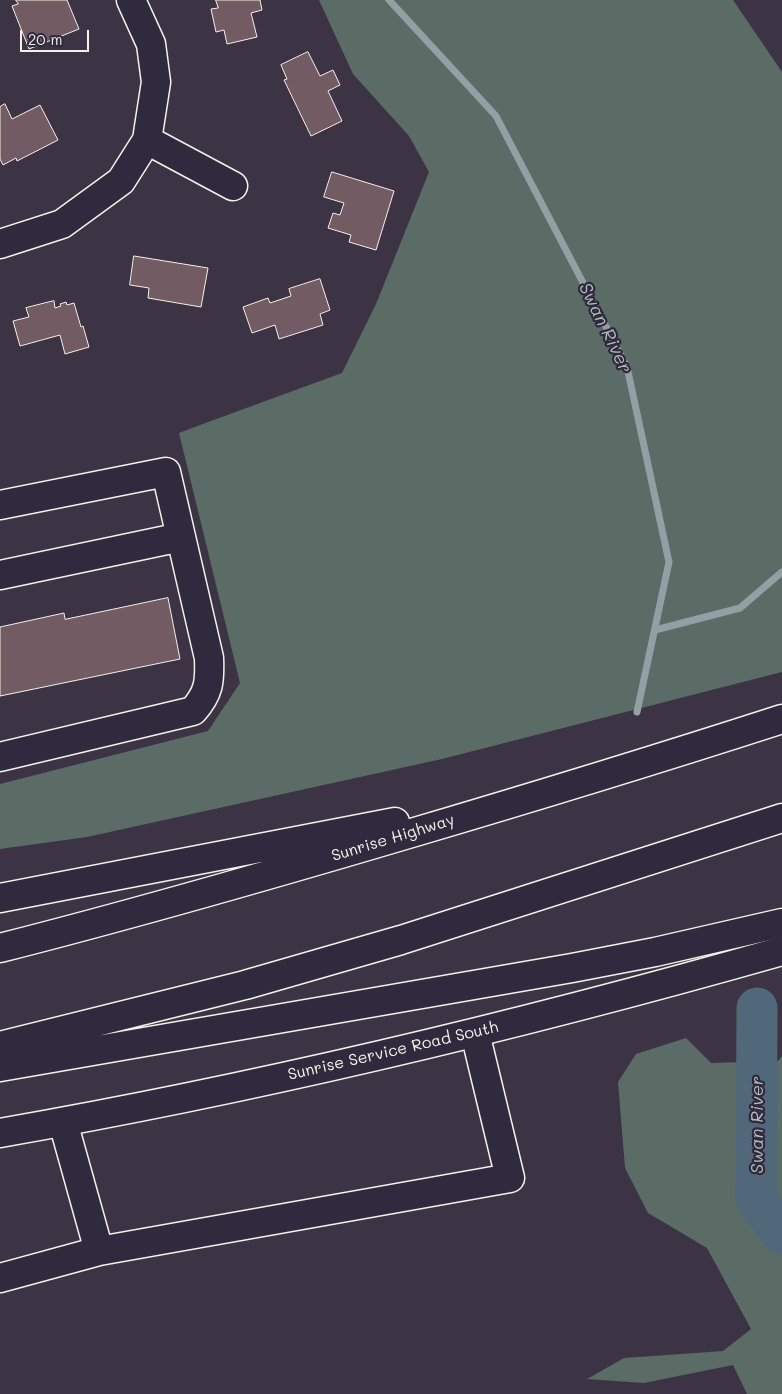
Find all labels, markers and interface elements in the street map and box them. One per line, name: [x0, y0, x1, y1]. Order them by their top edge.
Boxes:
scale bar: [22, 20, 91, 52]
text: 20 m: [28, 29, 62, 49]
water label: Swan River: [574, 279, 636, 377]
street label: Sunrise Highway: [329, 810, 457, 866]
street label: Sunrise Service Road South: [286, 1017, 500, 1085]
water label: Swan River: [746, 1076, 768, 1174]

